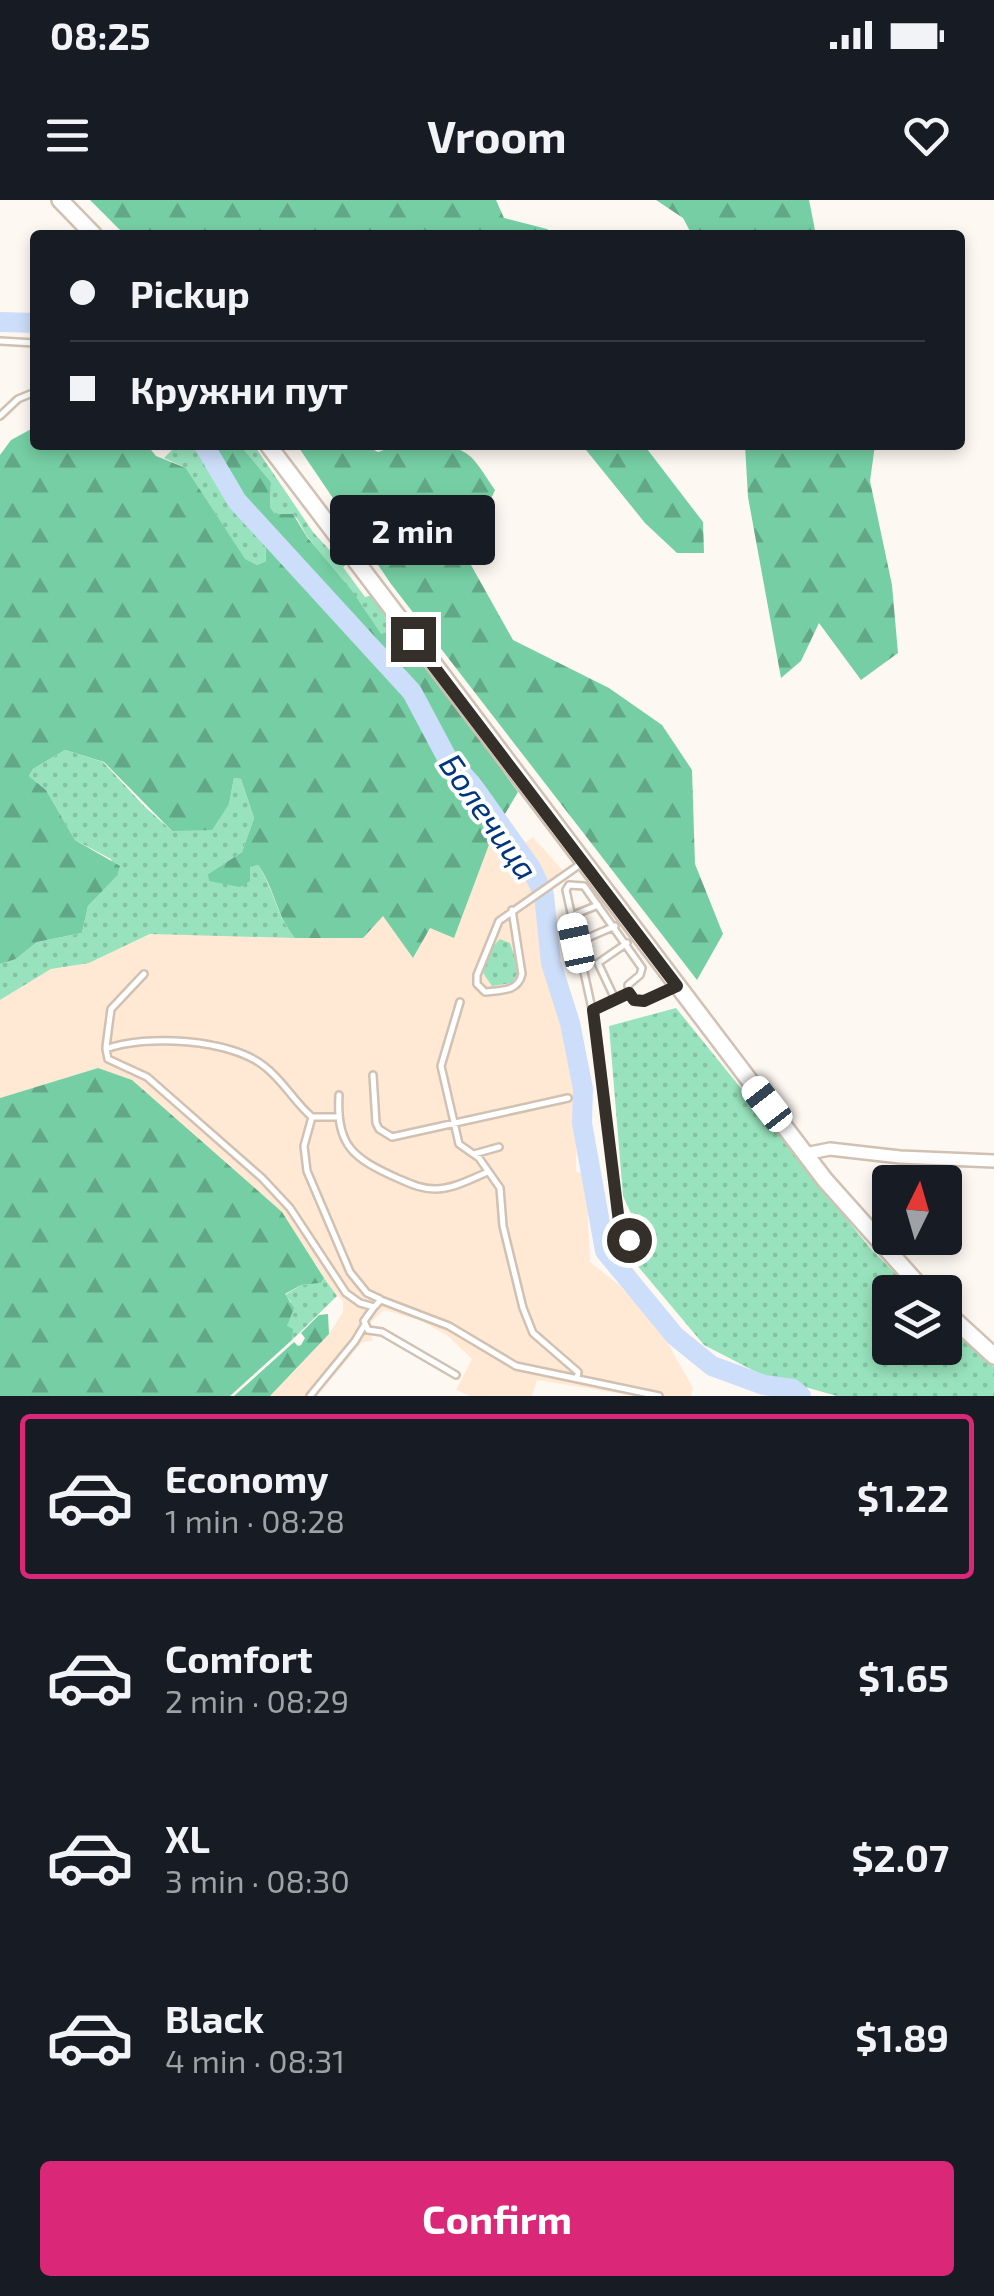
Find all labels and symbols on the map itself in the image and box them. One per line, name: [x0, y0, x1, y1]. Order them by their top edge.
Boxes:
callout: 2 min: [330, 494, 496, 564]
route end: [391, 617, 436, 662]
water label: Болечица: [433, 746, 547, 886]
car: [555, 911, 597, 975]
car: [737, 1071, 797, 1137]
north arrow: [872, 1165, 962, 1255]
route start: [607, 1218, 652, 1263]

